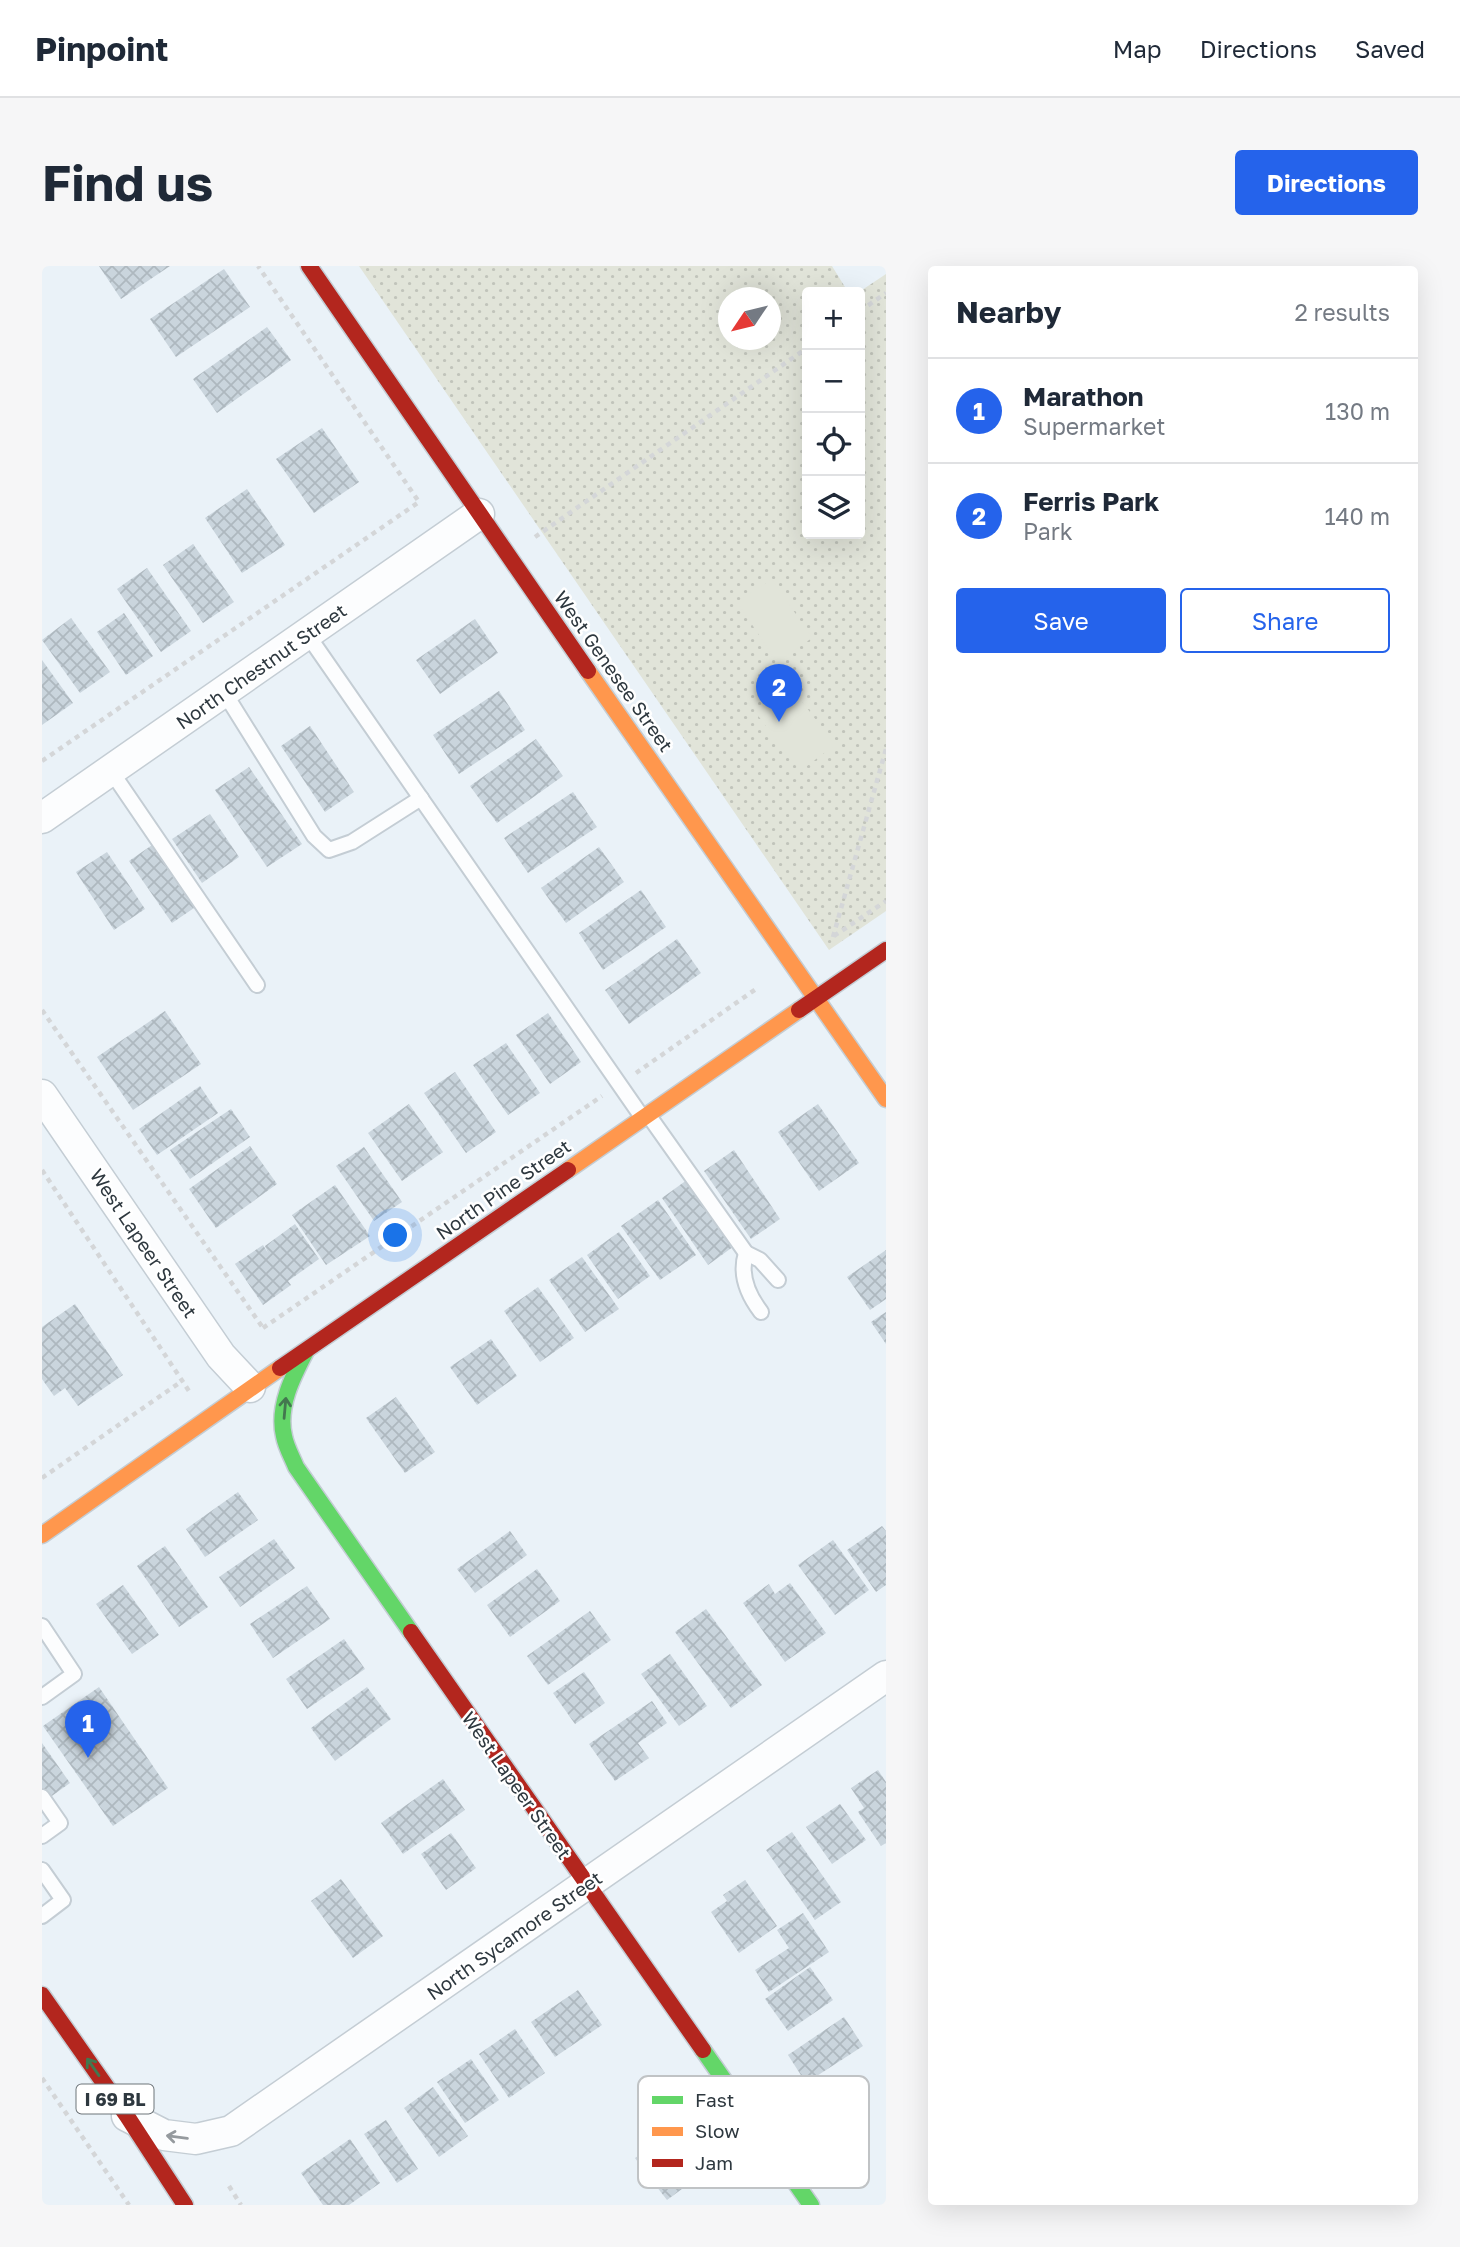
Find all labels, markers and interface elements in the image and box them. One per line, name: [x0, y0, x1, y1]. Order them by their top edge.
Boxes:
text: Pinpoint: [35, 29, 168, 68]
text: Map: [1113, 34, 1162, 63]
text: Directions: [1200, 34, 1317, 63]
text: Saved: [1355, 34, 1425, 63]
button: Directions: [1235, 150, 1418, 215]
text: Find us: [42, 153, 213, 212]
north arrow: [718, 287, 781, 350]
map controls: [802, 287, 865, 539]
button: +: [802, 287, 865, 350]
text: Nearby: [956, 294, 1061, 330]
text: 2 results: [1294, 298, 1390, 326]
button: −: [802, 350, 865, 413]
text: Marathon: [1023, 381, 1144, 412]
text: 1: [973, 397, 985, 425]
text: 130 m: [1325, 397, 1390, 425]
text: Supermarket: [1023, 412, 1166, 440]
button: locate: [802, 413, 865, 476]
button: layers: [802, 476, 865, 539]
text: Ferris Park: [1023, 486, 1159, 517]
text: 2: [972, 502, 986, 530]
text: 140 m: [1324, 502, 1390, 530]
text: Park: [1023, 517, 1073, 545]
street label: West Genesee Street: [550, 586, 678, 756]
button: Save: [956, 588, 1166, 653]
button: Share: [1180, 588, 1390, 653]
street label: North Chestnut Street: [171, 598, 351, 734]
pin: 2: [756, 664, 802, 722]
street label: North Pine Street: [431, 1134, 575, 1244]
street label: West Lapeer Street: [86, 1164, 202, 1322]
your location: [378, 1218, 412, 1252]
one-way arrow: [279, 1397, 292, 1420]
pin: 1: [65, 1700, 111, 1758]
street label: West Lapeer Street: [457, 1707, 577, 1863]
street label: North Sycamore Street: [422, 1866, 606, 2004]
one-way arrow: [86, 2058, 100, 2077]
legend: [638, 2076, 869, 2188]
road number: I 69 BL: [76, 2084, 154, 2113]
text: Fast: [695, 2088, 734, 2111]
text: Slow: [695, 2119, 740, 2142]
one-way arrow: [167, 2130, 189, 2143]
text: Jam: [695, 2151, 733, 2174]

